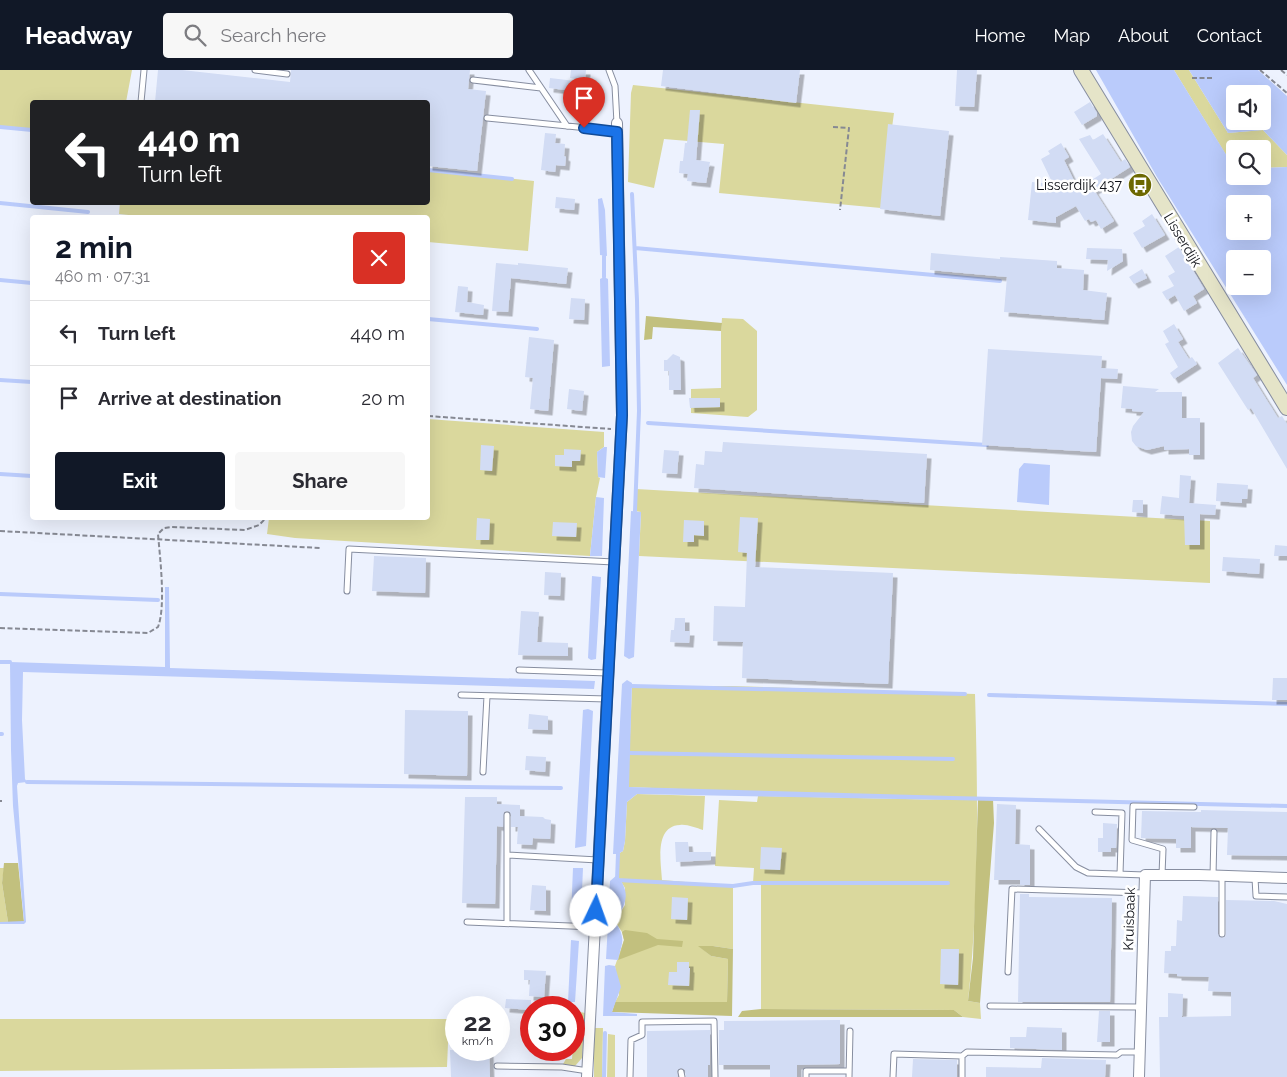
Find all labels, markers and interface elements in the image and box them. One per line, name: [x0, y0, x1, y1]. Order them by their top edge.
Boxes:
search box: [163, 13, 513, 58]
text: Headway: [25, 21, 133, 50]
icon: search: [181, 21, 209, 49]
text: Search here: [221, 24, 326, 46]
text: Home: [974, 25, 1025, 46]
text: Map: [1053, 25, 1090, 46]
text: About: [1118, 25, 1169, 46]
text: Contact: [1197, 25, 1262, 46]
pin: [563, 77, 605, 128]
icon: arrive: [570, 84, 598, 112]
map controls: [1226, 85, 1271, 295]
button: sound: [1226, 85, 1271, 130]
text: 440 m: [138, 119, 240, 160]
icon: left: [55, 120, 120, 185]
button: search: [1226, 140, 1271, 185]
text: Turn left: [138, 161, 222, 187]
bus stop icon: Lisserdijk 437: [1127, 172, 1153, 198]
place label: Lisserdijk 437: [1036, 177, 1122, 193]
button: +: [1226, 195, 1271, 240]
street label: Lisserdijk: [1161, 210, 1206, 270]
text: 2 min: [55, 230, 133, 265]
button: close: [353, 232, 405, 284]
button: −: [1226, 250, 1271, 295]
text: 460 m · 07:31: [55, 267, 150, 286]
icon: left: [55, 319, 83, 347]
text: Turn left: [98, 322, 175, 344]
text: 440 m: [350, 322, 405, 344]
icon: arrive: [55, 384, 83, 412]
text: Arrive at destination: [98, 387, 282, 409]
text: 20 m: [361, 387, 405, 409]
button: Exit: [55, 452, 225, 510]
button: Share: [235, 452, 405, 510]
position arrow: [569, 884, 621, 936]
street label: Kruisbaak: [1120, 886, 1138, 951]
speed limit sign: 30: [520, 996, 585, 1061]
text: 22: [463, 1007, 492, 1037]
text: km/h: [462, 1034, 493, 1048]

